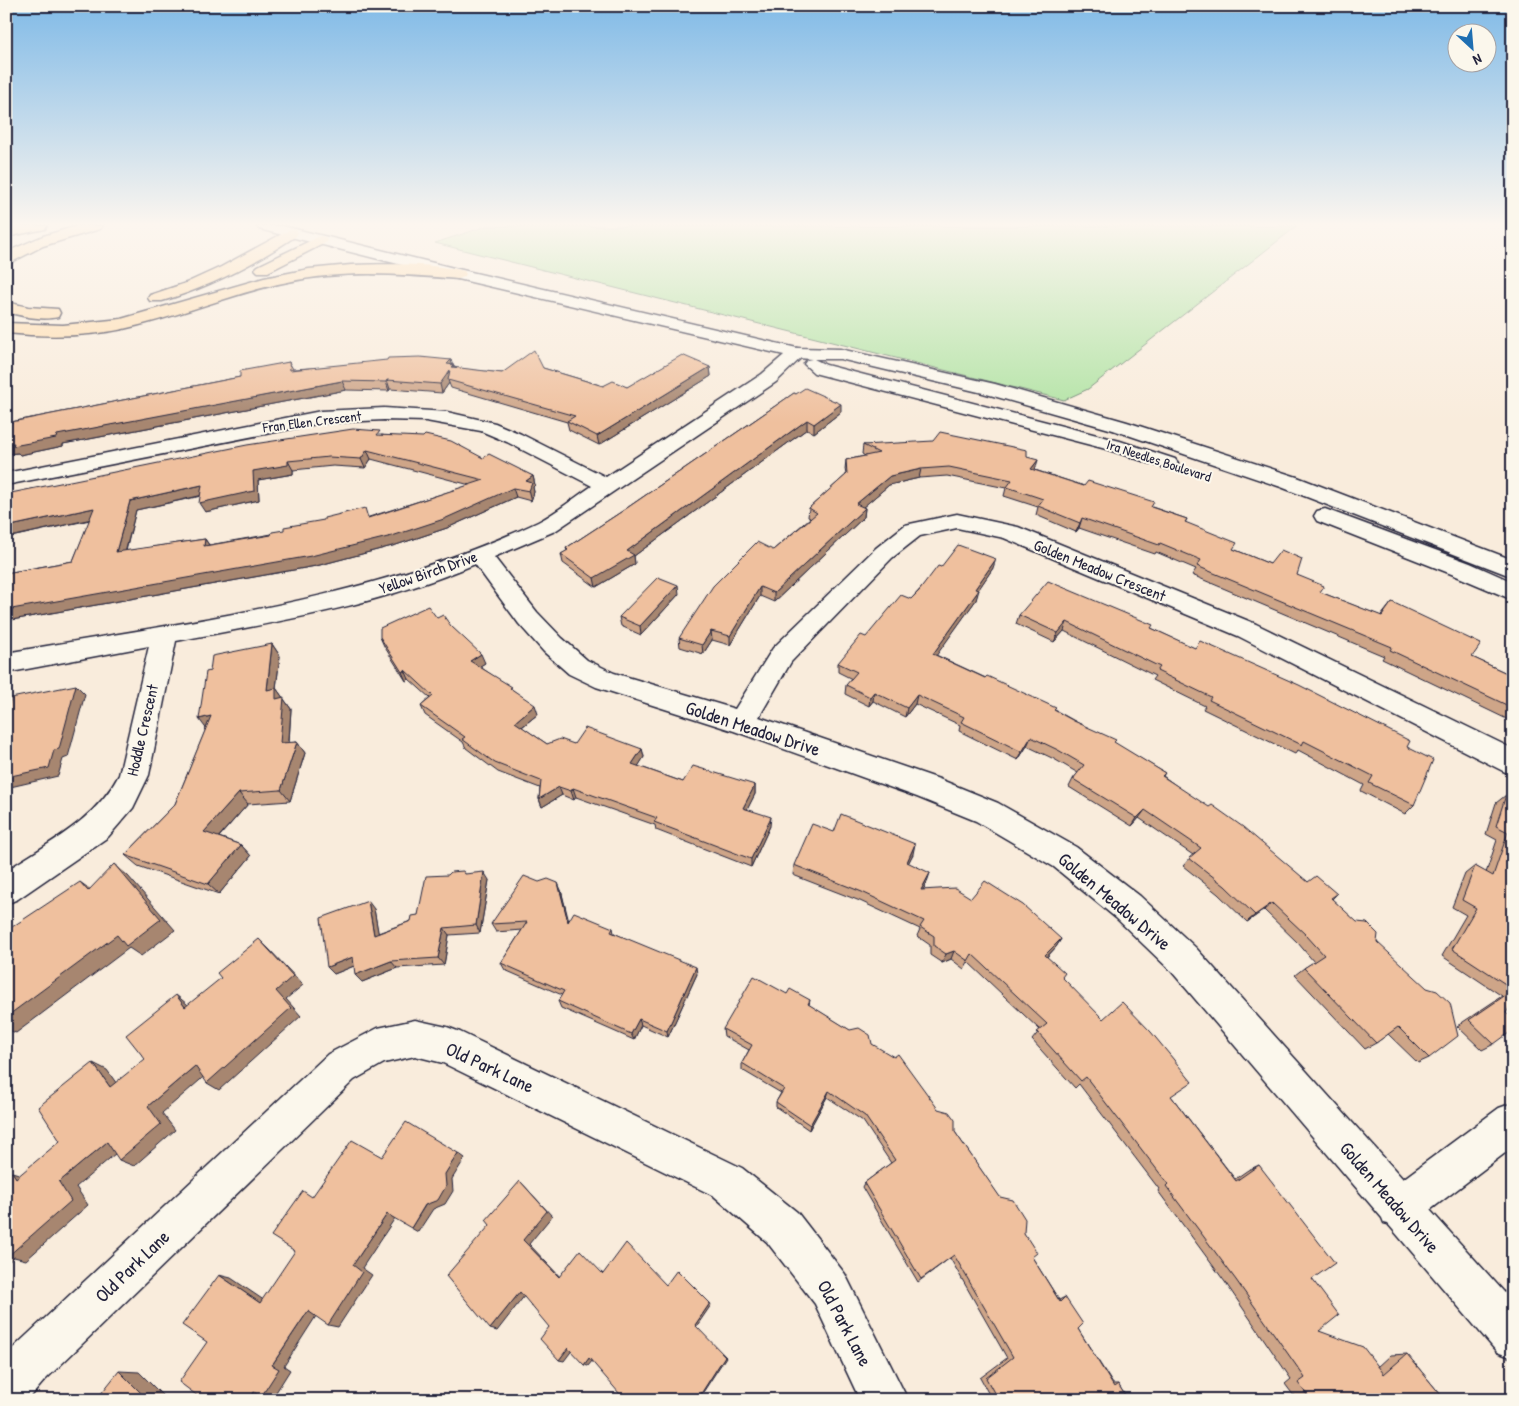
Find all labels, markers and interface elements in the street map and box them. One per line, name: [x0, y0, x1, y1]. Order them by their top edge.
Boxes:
north arrow: [1446, 22, 1496, 72]
text: N: [1470, 50, 1485, 71]
street label: Fran Ellen Crescent: [261, 406, 363, 437]
street label: Ira Needles Boulevard: [1104, 434, 1214, 486]
street label: Golden Meadow Crescent: [1031, 533, 1170, 607]
street label: Yellow Birch Drive: [376, 545, 481, 599]
street label: Hoddle Crescent: [121, 682, 163, 778]
street label: Golden Meadow Drive: [682, 694, 824, 762]
street label: Golden Meadow Drive: [1053, 846, 1177, 956]
street label: Old Park Lane: [442, 1035, 539, 1099]
street label: Golden Meadow Drive: [1334, 1136, 1446, 1259]
street label: Old Park Lane: [89, 1224, 175, 1308]
street label: Old Park Lane: [811, 1275, 879, 1371]

